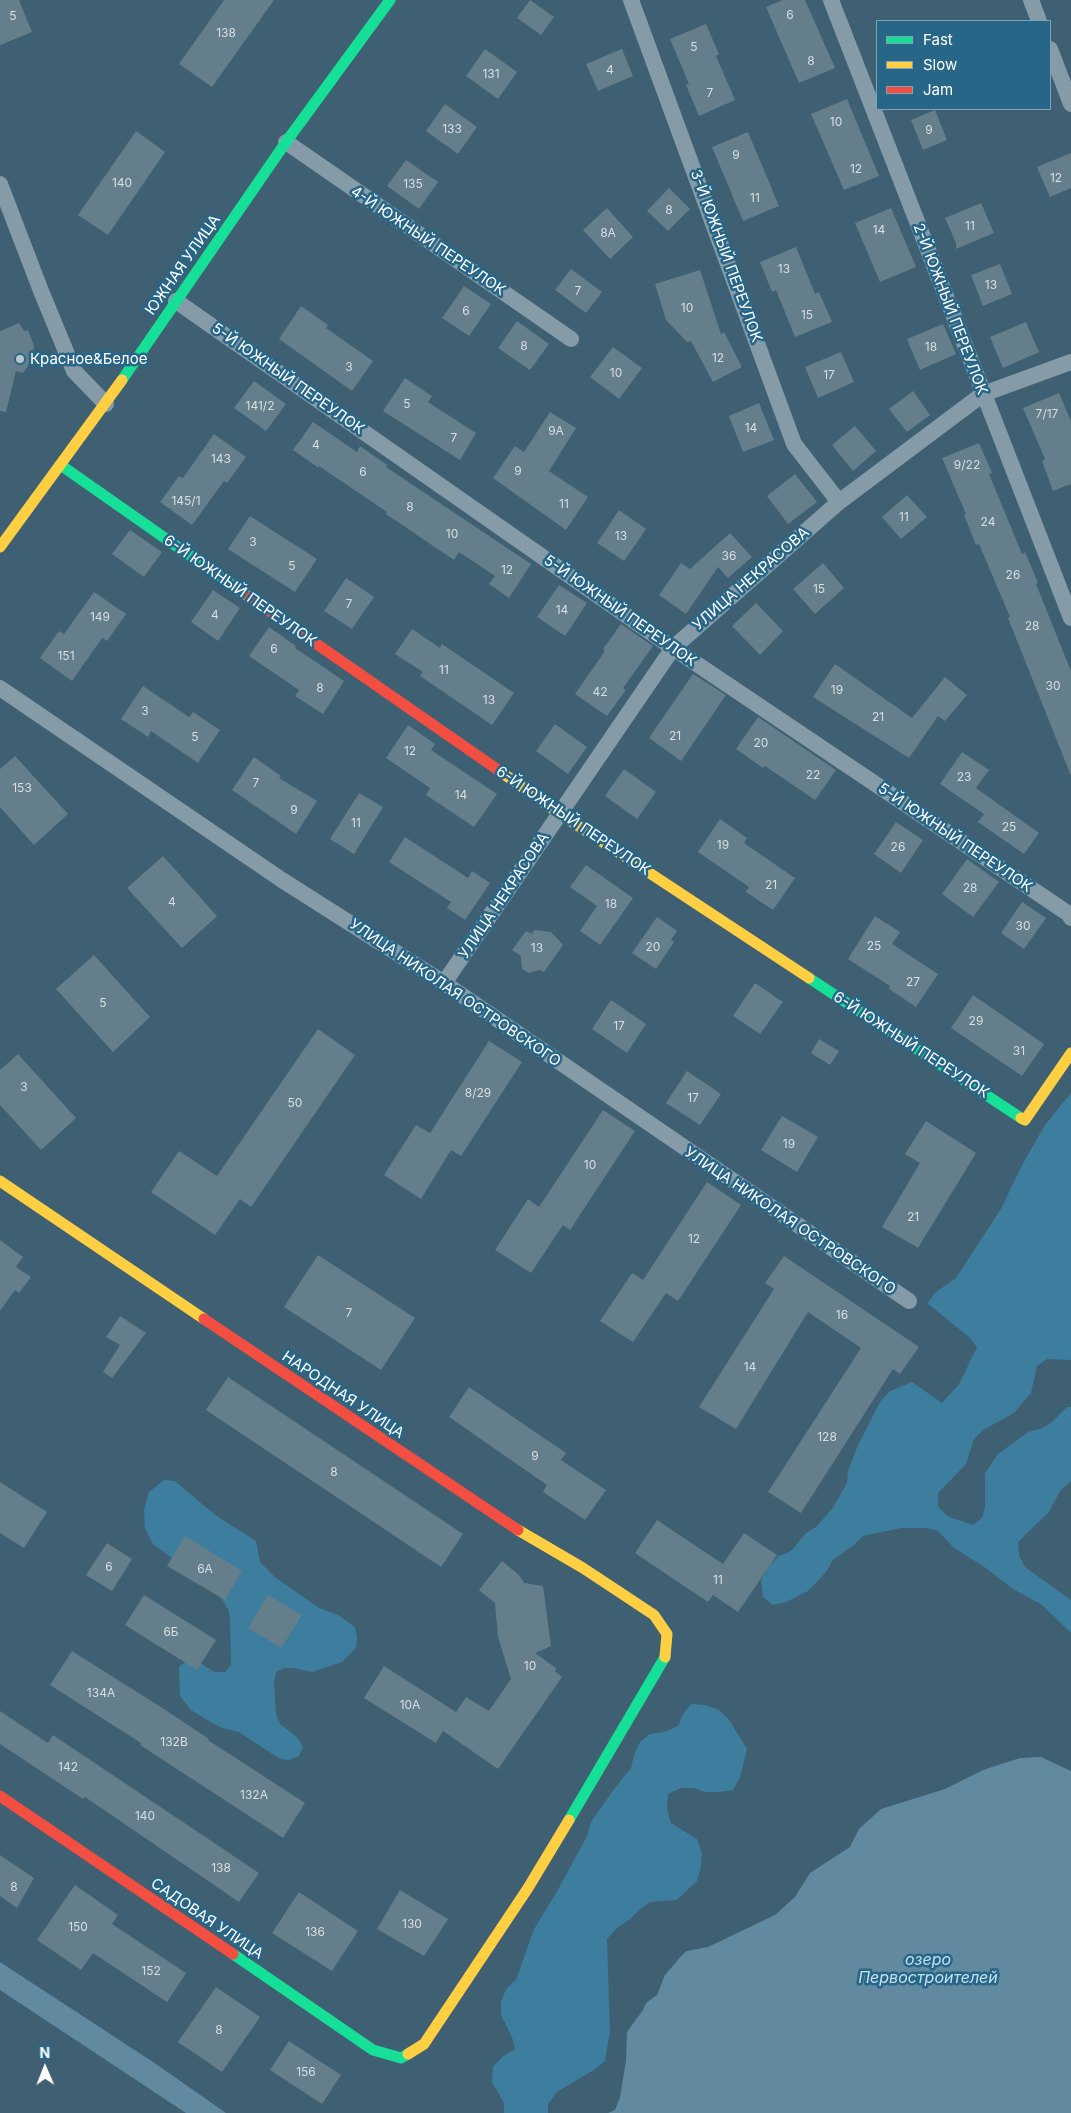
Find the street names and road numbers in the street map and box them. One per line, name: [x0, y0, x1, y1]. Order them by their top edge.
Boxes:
street label: 3-Й ЮЖНЫЙ ПЕРЕУЛОК: [686, 167, 766, 345]
street label: 4-Й ЮЖНЫЙ ПЕРЕУЛОК: [347, 182, 509, 300]
street label: ЮЖНАЯ УЛИЦА: [142, 211, 224, 319]
street label: 2-Й ЮЖНЫЙ ПЕРЕУЛОК: [909, 221, 991, 397]
street label: 5-Й ЮЖНЫЙ ПЕРЕУЛОК: [208, 319, 368, 439]
street label: УЛИЦА НЕКРАСОВА: [689, 524, 813, 634]
street label: 6-Й ЮЖНЫЙ ПЕРЕУЛОК: [160, 531, 320, 651]
street label: 5-Й ЮЖНЫЙ ПЕРЕУЛОК: [540, 551, 700, 671]
street label: 6-Й ЮЖНЫЙ ПЕРЕУЛОК: [492, 763, 654, 879]
street label: 5-Й ЮЖНЫЙ ПЕРЕУЛОК: [875, 780, 1035, 896]
street label: УЛИЦА НЕКРАСОВА: [455, 829, 553, 963]
street label: УЛИЦА НИКОЛАЯ ОСТРОВСКОГО: [346, 915, 564, 1071]
street label: 6-Й ЮЖНЫЙ ПЕРЕУЛОК: [830, 988, 992, 1102]
street label: УЛИЦА НИКОЛАЯ ОСТРОВСКОГО: [681, 1143, 899, 1299]
street label: НАРОДНАЯ УЛИЦА: [279, 1347, 407, 1443]
street label: САДОВАЯ УЛИЦА: [147, 1875, 267, 1963]

